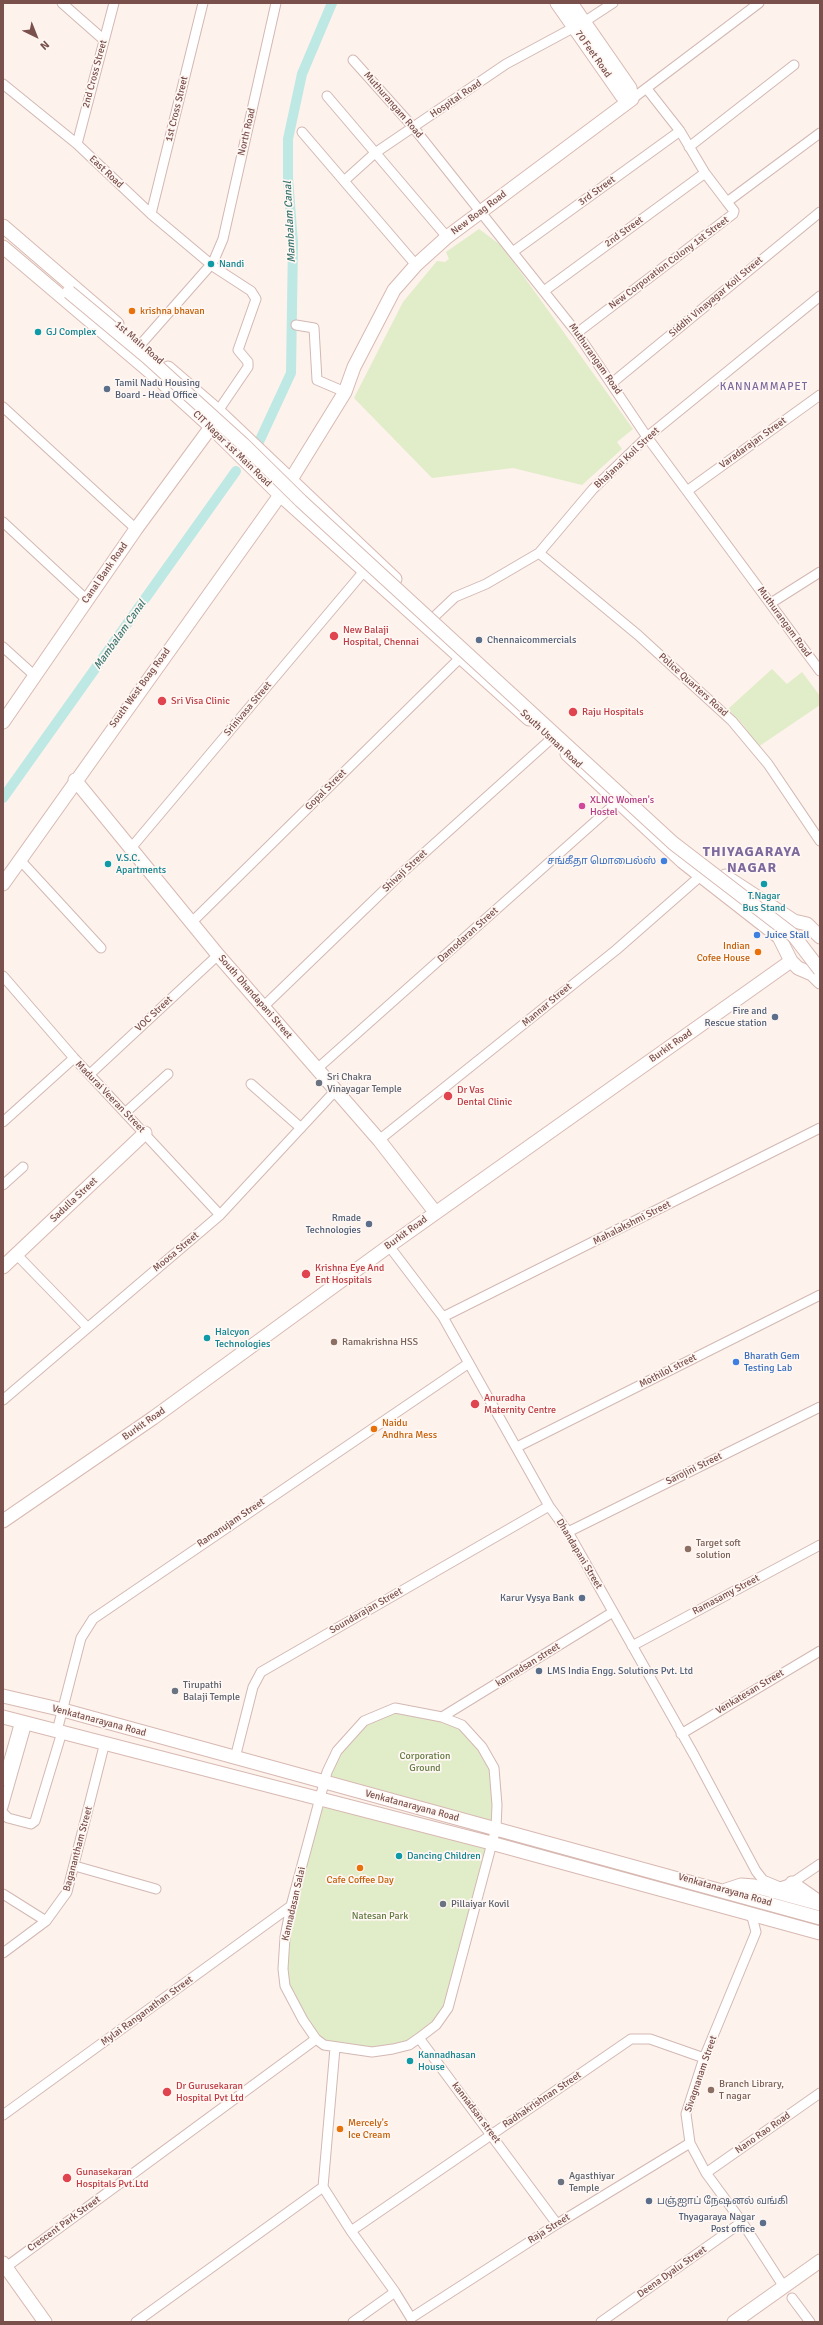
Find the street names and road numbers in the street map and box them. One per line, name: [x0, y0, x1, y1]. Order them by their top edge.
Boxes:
street label: 70 Feet Road: [572, 28, 614, 80]
street label: 2nd Cross Street: [80, 39, 110, 109]
street label: Muthurangam Road: [361, 69, 425, 141]
street label: 1st Cross Street: [163, 75, 191, 143]
street label: Hospital Road: [428, 77, 484, 121]
street label: North Road: [236, 107, 258, 157]
street label: East Road: [87, 153, 125, 191]
street label: 3rd Street: [576, 174, 618, 208]
street label: New Boag Road: [449, 188, 509, 238]
street label: 2nd Street: [603, 214, 645, 250]
street label: New Corporation Colony 1st Street: [607, 214, 731, 312]
street label: Siddhi Vinayagar Koil Street: [667, 254, 765, 340]
street label: 1st Main Road: [112, 319, 166, 367]
street label: Muthurangam Road: [566, 321, 624, 397]
street label: CIT Nagar 1st Main Road: [190, 408, 274, 490]
street label: Varadarajan Street: [717, 415, 789, 471]
street label: Bhajanai Koil Street: [592, 425, 662, 491]
street label: Canal Bank Road: [79, 540, 131, 606]
street label: Muthurangam Road: [754, 584, 814, 660]
street label: South West Boag Road: [107, 646, 173, 730]
street label: Police Quarters Road: [656, 651, 730, 719]
street label: Srinivasa Street: [222, 679, 274, 739]
street label: South Usman Road: [518, 707, 584, 771]
street label: Gopal Street: [303, 767, 349, 813]
street label: Shivaji Street: [380, 847, 430, 895]
street label: Damodaran Street: [435, 905, 501, 965]
street label: South Dhandapani Street: [215, 953, 295, 1041]
street label: Mannar Street: [520, 981, 574, 1029]
street label: VOC Street: [133, 994, 175, 1034]
street label: Burkit Road: [647, 1027, 695, 1065]
street label: Madurai Veeran Street: [73, 1059, 147, 1135]
street label: Sadulla Street: [48, 1175, 100, 1225]
street label: Mahalakshmi Street: [591, 1198, 673, 1248]
street label: Burkit Road: [382, 1213, 430, 1253]
street label: Moosa Street: [151, 1229, 201, 1275]
street label: Mothilol street: [637, 1351, 699, 1391]
street label: Burkit Road: [120, 1405, 168, 1443]
street label: Sarojini Street: [664, 1450, 724, 1488]
street label: Ramanujam Street: [195, 1496, 267, 1550]
street label: Dhandapani Street: [553, 1517, 605, 1591]
street label: Ramasamy Street: [690, 1572, 762, 1618]
street label: Soundarajan Street: [327, 1585, 405, 1637]
street label: kannadsan street: [494, 1640, 562, 1690]
street label: Venkatesan Street: [714, 1667, 786, 1717]
street label: Venkatanarayana Road: [51, 1703, 147, 1739]
street label: Venkatanarayana Road: [364, 1788, 460, 1824]
street label: Baganantham Street: [61, 1805, 95, 1893]
street label: Kannadasan Salai: [280, 1866, 308, 1942]
street label: Venkatanarayana Road: [677, 1871, 773, 1909]
street label: Mylai Ranganathan Street: [99, 1974, 195, 2048]
street label: Sivagnanam Street: [682, 2034, 720, 2114]
street label: Radhakrishnan Street: [500, 2069, 584, 2131]
street label: kannadsan street: [449, 2080, 503, 2146]
street label: Nano Rao Road: [733, 2110, 793, 2156]
street label: Crescent Park Street: [25, 2194, 103, 2254]
street label: Raja Street: [526, 2211, 572, 2247]
street label: Deena Dyalu Street: [635, 2244, 709, 2300]

